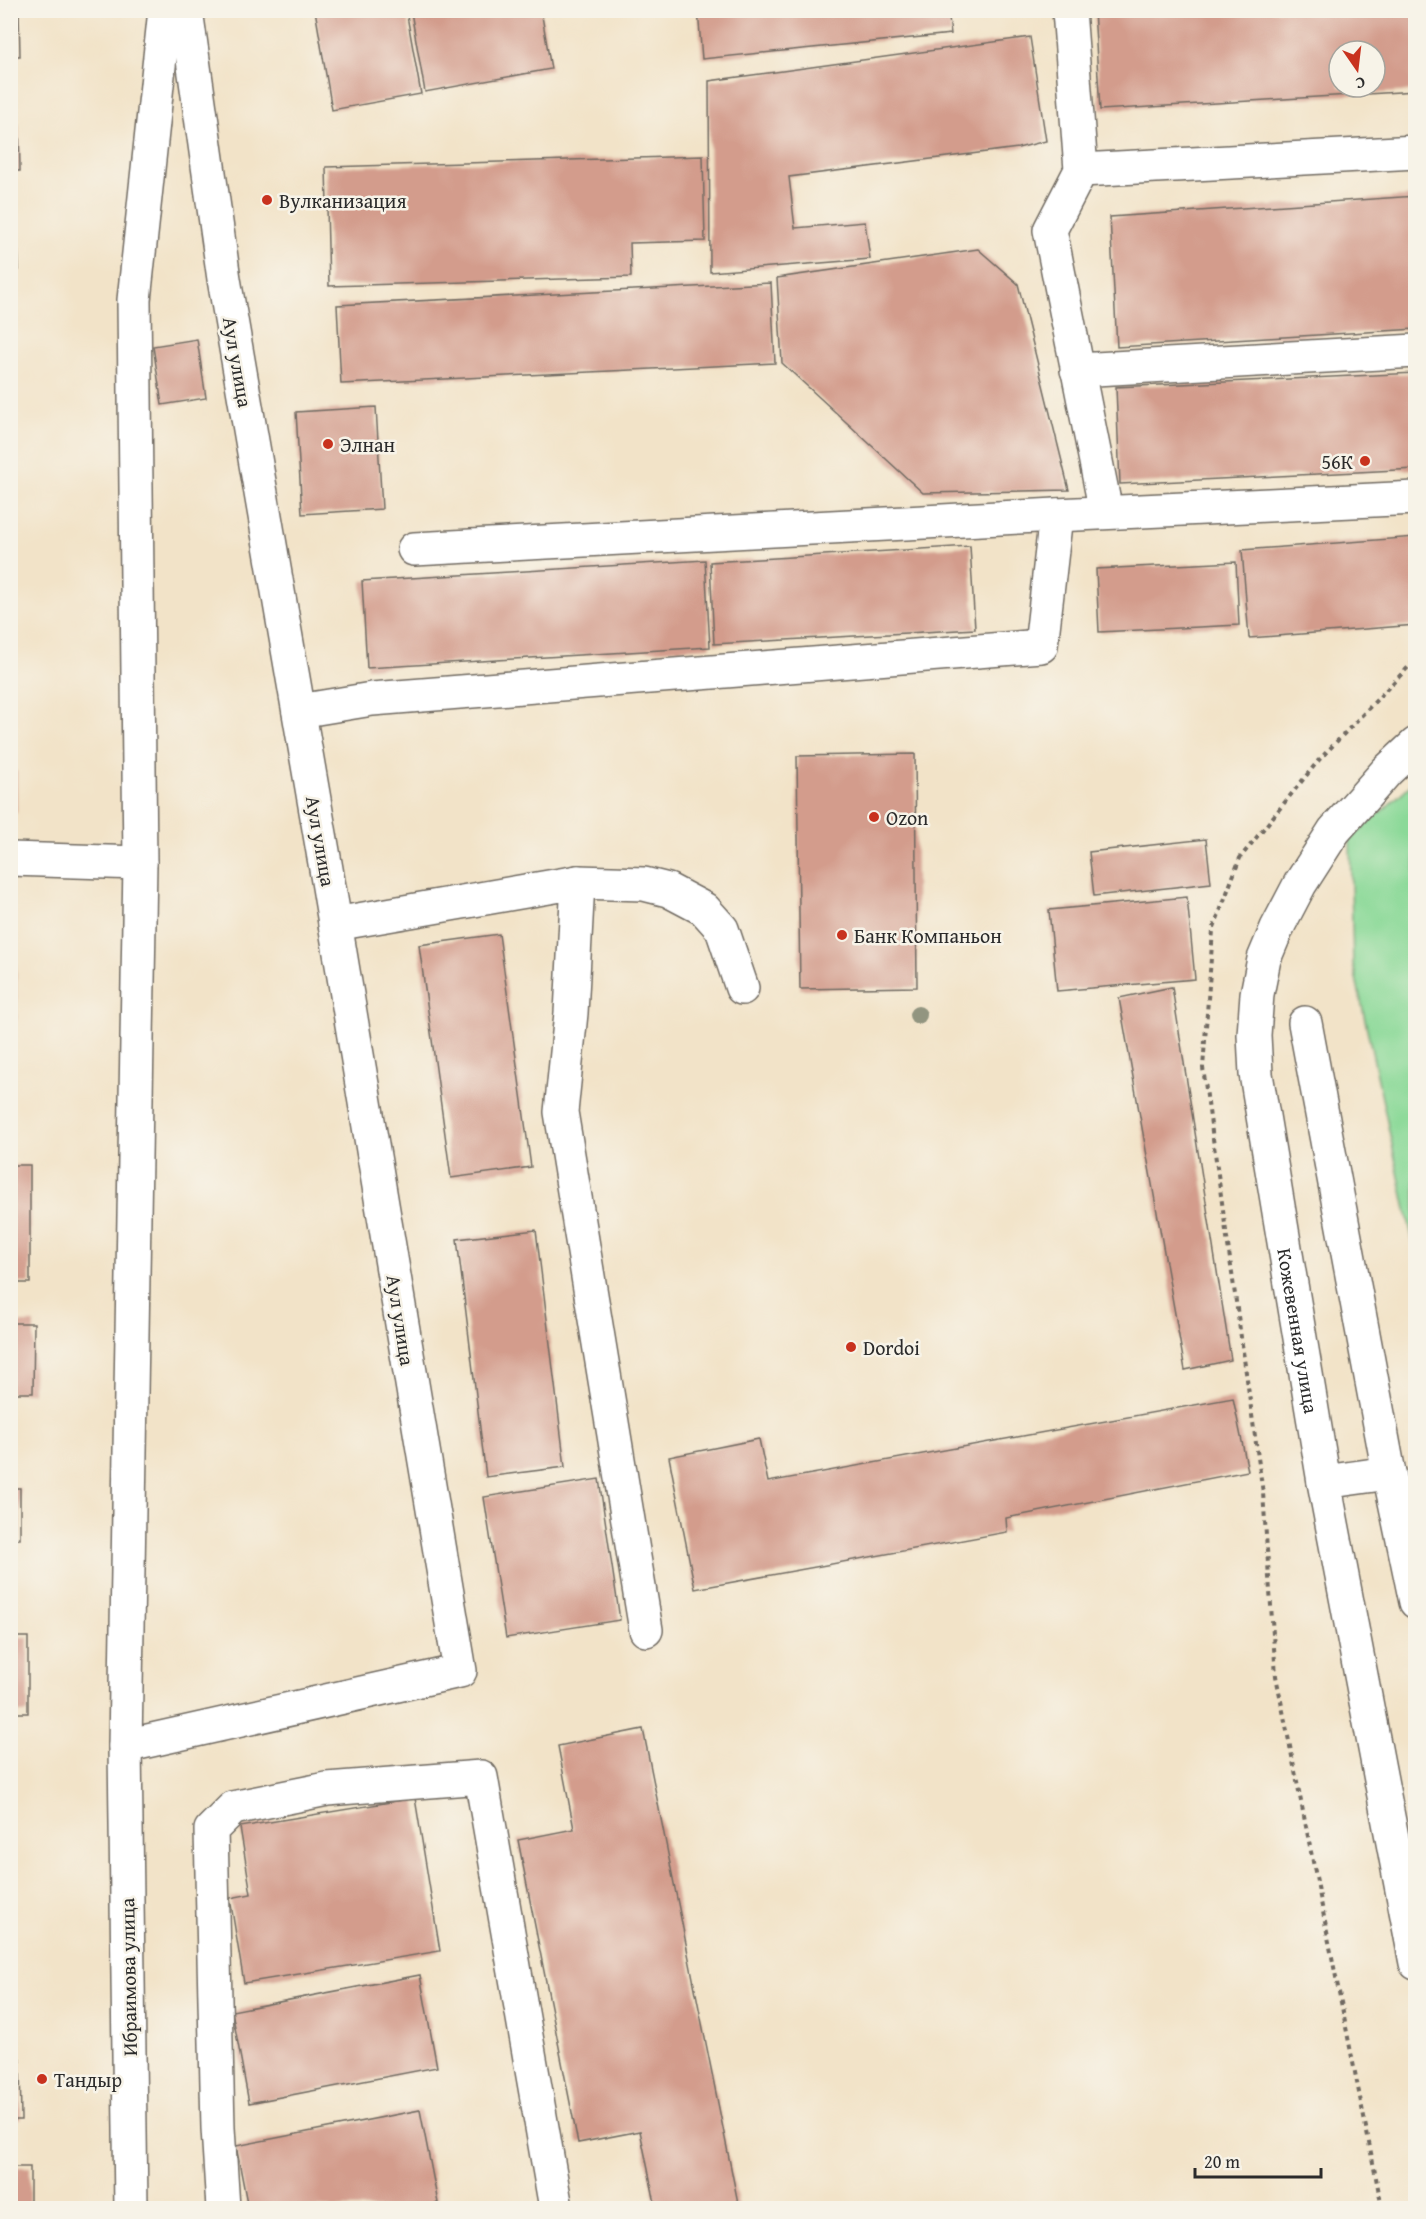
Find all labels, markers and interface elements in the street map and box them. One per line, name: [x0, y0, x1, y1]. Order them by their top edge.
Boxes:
north arrow: [1327, 39, 1387, 99]
text: С: [1353, 71, 1368, 96]
place label: Вулканизация: [279, 186, 407, 215]
marker: Вулканизация: [260, 193, 274, 207]
street label: Аул улица: [216, 314, 260, 410]
place label: Элнан: [340, 430, 396, 459]
marker: Элнан: [321, 437, 335, 451]
place label: 56К: [1321, 447, 1354, 476]
marker: 56К: [1358, 454, 1372, 468]
street label: Аул улица: [299, 793, 343, 889]
place label: Ozon: [886, 803, 928, 832]
marker: Ozon: [867, 810, 881, 824]
place label: Банк Компаньон: [854, 921, 1002, 950]
marker: Банк Компаньон: [835, 928, 849, 942]
street label: Кожевенная улица: [1271, 1246, 1327, 1416]
street label: Аул улица: [380, 1272, 423, 1368]
place label: Dordoi: [863, 1333, 920, 1362]
marker: Dordoi: [844, 1340, 858, 1354]
street label: Ибраимова улица: [112, 1897, 144, 2056]
place label: Тандыр: [54, 2065, 122, 2094]
marker: Тандыр: [35, 2072, 49, 2086]
scale bar: [1195, 2141, 1321, 2179]
text: 20 m: [1204, 2148, 1240, 2175]

